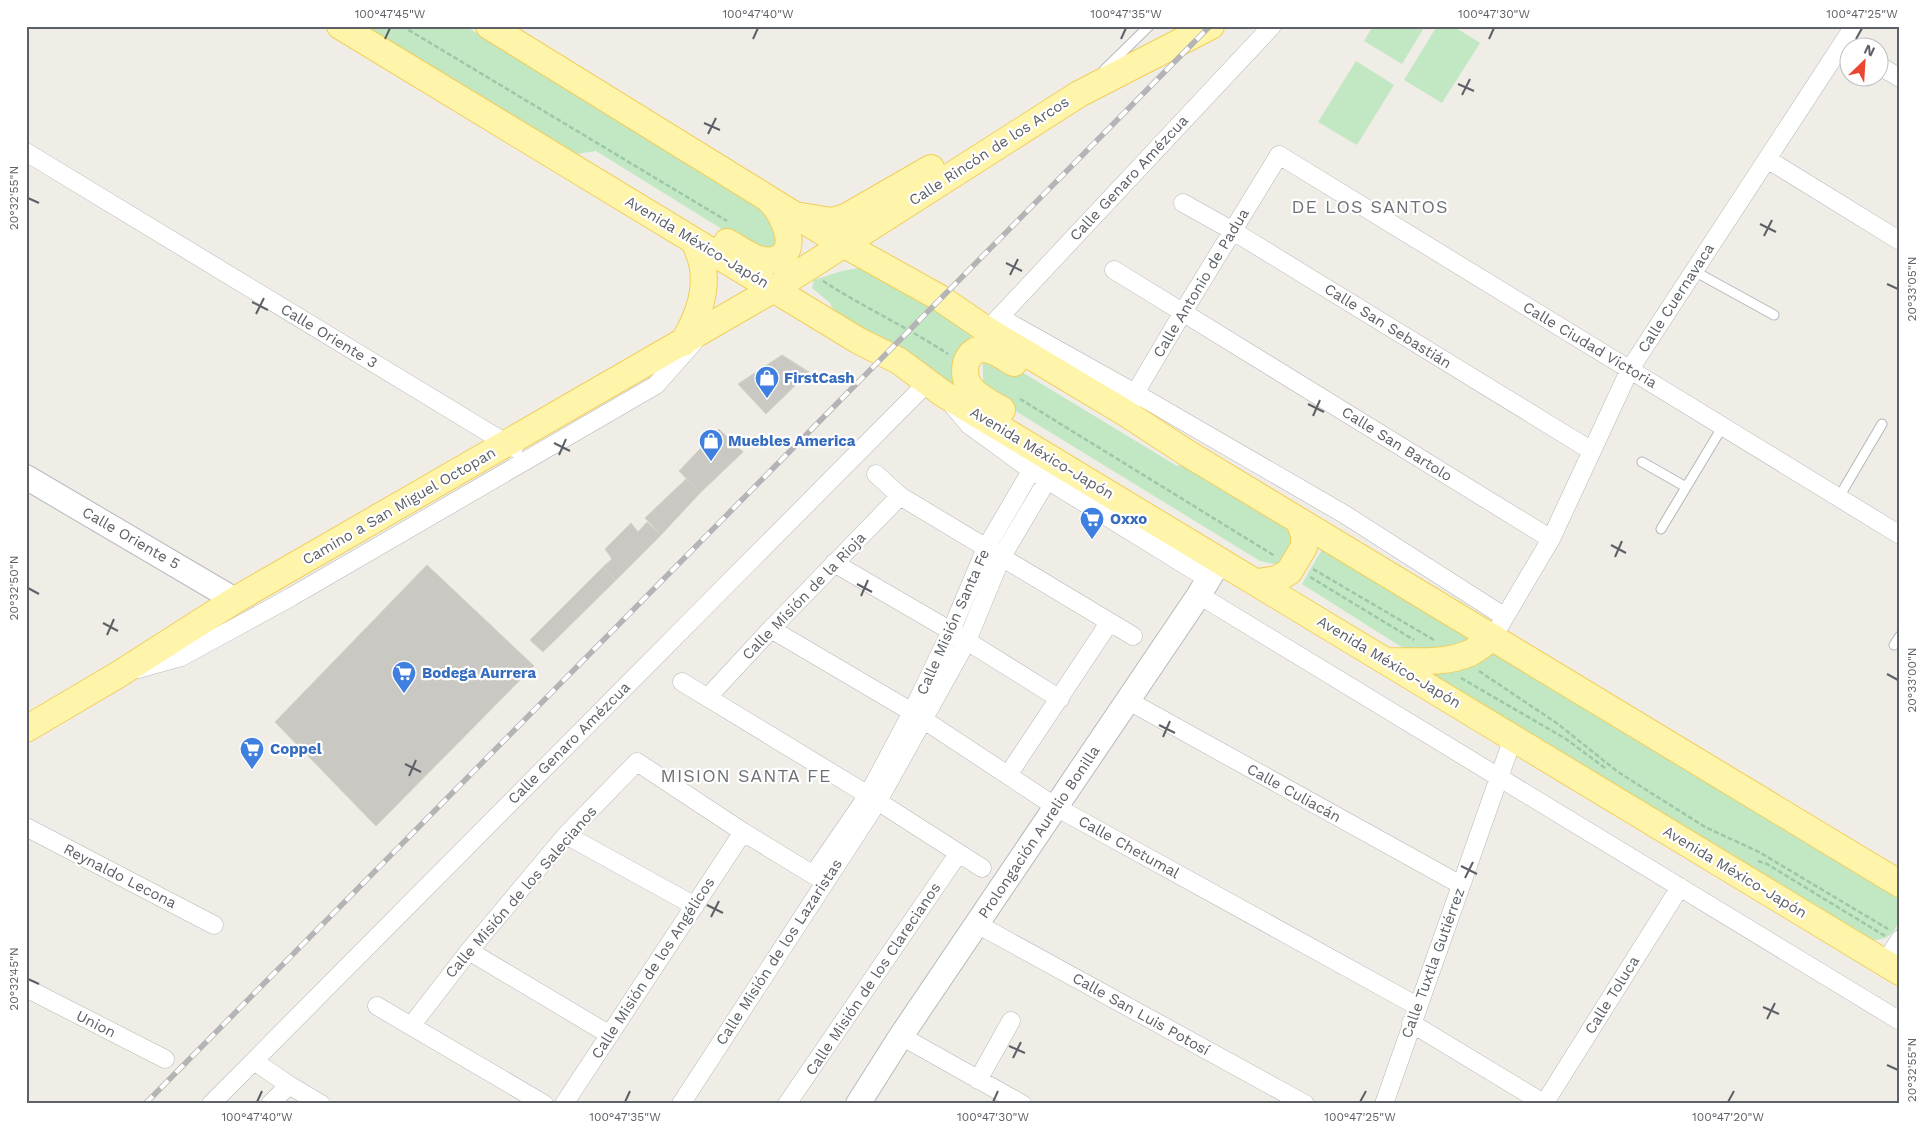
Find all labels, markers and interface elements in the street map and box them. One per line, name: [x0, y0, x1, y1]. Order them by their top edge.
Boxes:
text: 100°47'45"W: [355, 7, 426, 21]
text: 100°47'40"W: [722, 7, 794, 21]
text: 100°47'35"W: [1090, 7, 1162, 21]
text: 100°47'30"W: [1458, 7, 1530, 21]
text: 100°47'25"W: [1826, 7, 1898, 21]
north arrow: [1838, 38, 1888, 88]
text: N: [1861, 41, 1878, 60]
street label: Calle Rincón de los Arcos: [906, 92, 1072, 209]
street label: Calle Genaro Amézcua: [1066, 111, 1192, 245]
text: 20°32'55"N: [7, 166, 21, 230]
street label: Avenida México-Japón: [622, 192, 772, 292]
district label: DE LOS SANTOS: [1291, 196, 1449, 217]
street label: Calle Antonio de Padua: [1149, 205, 1253, 361]
street label: Calle Cuernavaca: [1634, 240, 1718, 356]
text: 20°33'05"N: [1905, 257, 1919, 321]
street label: Calle San Sebastián: [1321, 280, 1455, 372]
street label: Calle Ciudad Victoria: [1520, 298, 1661, 392]
street label: Calle Oriente 3: [277, 300, 381, 372]
shop icon: FirstCash: [754, 365, 780, 399]
place label: FirstCash: [784, 369, 855, 387]
street label: Avenida México-Japón: [967, 403, 1117, 503]
street label: Calle San Bartolo: [1338, 403, 1456, 485]
shop icon: Muebles America: [698, 428, 724, 462]
place label: Muebles America: [728, 432, 856, 450]
street label: Camino a San Miguel Octopan: [299, 443, 499, 569]
street label: Calle Oriente 5: [79, 503, 183, 573]
supermarket icon: Oxxo: [1079, 506, 1105, 540]
place label: Oxxo: [1110, 510, 1147, 528]
street label: Calle Misión de la Rioja: [738, 528, 870, 663]
street label: Calle Misión Santa Fe: [913, 546, 993, 698]
text: 20°32'50"N: [7, 556, 21, 620]
street label: Avenida México-Japón: [1314, 612, 1464, 712]
text: 20°33'00"N: [1905, 647, 1919, 713]
supermarket icon: Bodega Aurrera: [391, 660, 417, 694]
place label: Bodega Aurrera: [422, 664, 536, 682]
street label: Calle Genaro Amézcua: [504, 678, 634, 808]
supermarket icon: Coppel: [239, 736, 265, 770]
place label: Coppel: [270, 740, 322, 758]
street label: Prolongación Aurelio Bonilla: [974, 742, 1104, 922]
street label: Calle Culiacán: [1244, 760, 1344, 826]
district label: MISION SANTA FE: [661, 765, 831, 786]
street label: Calle Misión de los Salecianos: [441, 802, 601, 982]
street label: Calle Chetumal: [1075, 812, 1183, 882]
street label: Avenida México-Japón: [1660, 822, 1810, 922]
street label: Reynaldo Lecona: [61, 840, 180, 912]
street label: Calle Misión de los Lazaristas: [712, 855, 846, 1048]
street label: Calle Misión de los Angélicos: [588, 874, 719, 1062]
street label: Calle Misión de los Clarecianos: [802, 879, 944, 1079]
street label: Calle Tuxtla Gutiérrez: [1397, 885, 1469, 1041]
text: 20°32'45"N: [7, 947, 21, 1011]
street label: Calle Toluca: [1581, 952, 1643, 1037]
street label: Calle San Luis Potosí: [1069, 969, 1213, 1059]
street label: Union: [73, 1006, 119, 1042]
text: 20°32'55"N: [1905, 1038, 1919, 1102]
text: 100°47'40"W: [221, 1110, 293, 1124]
text: 100°47'35"W: [589, 1110, 661, 1124]
text: 100°47'30"W: [957, 1110, 1029, 1124]
text: 100°47'25"W: [1324, 1110, 1396, 1124]
text: 100°47'20"W: [1692, 1110, 1764, 1124]

